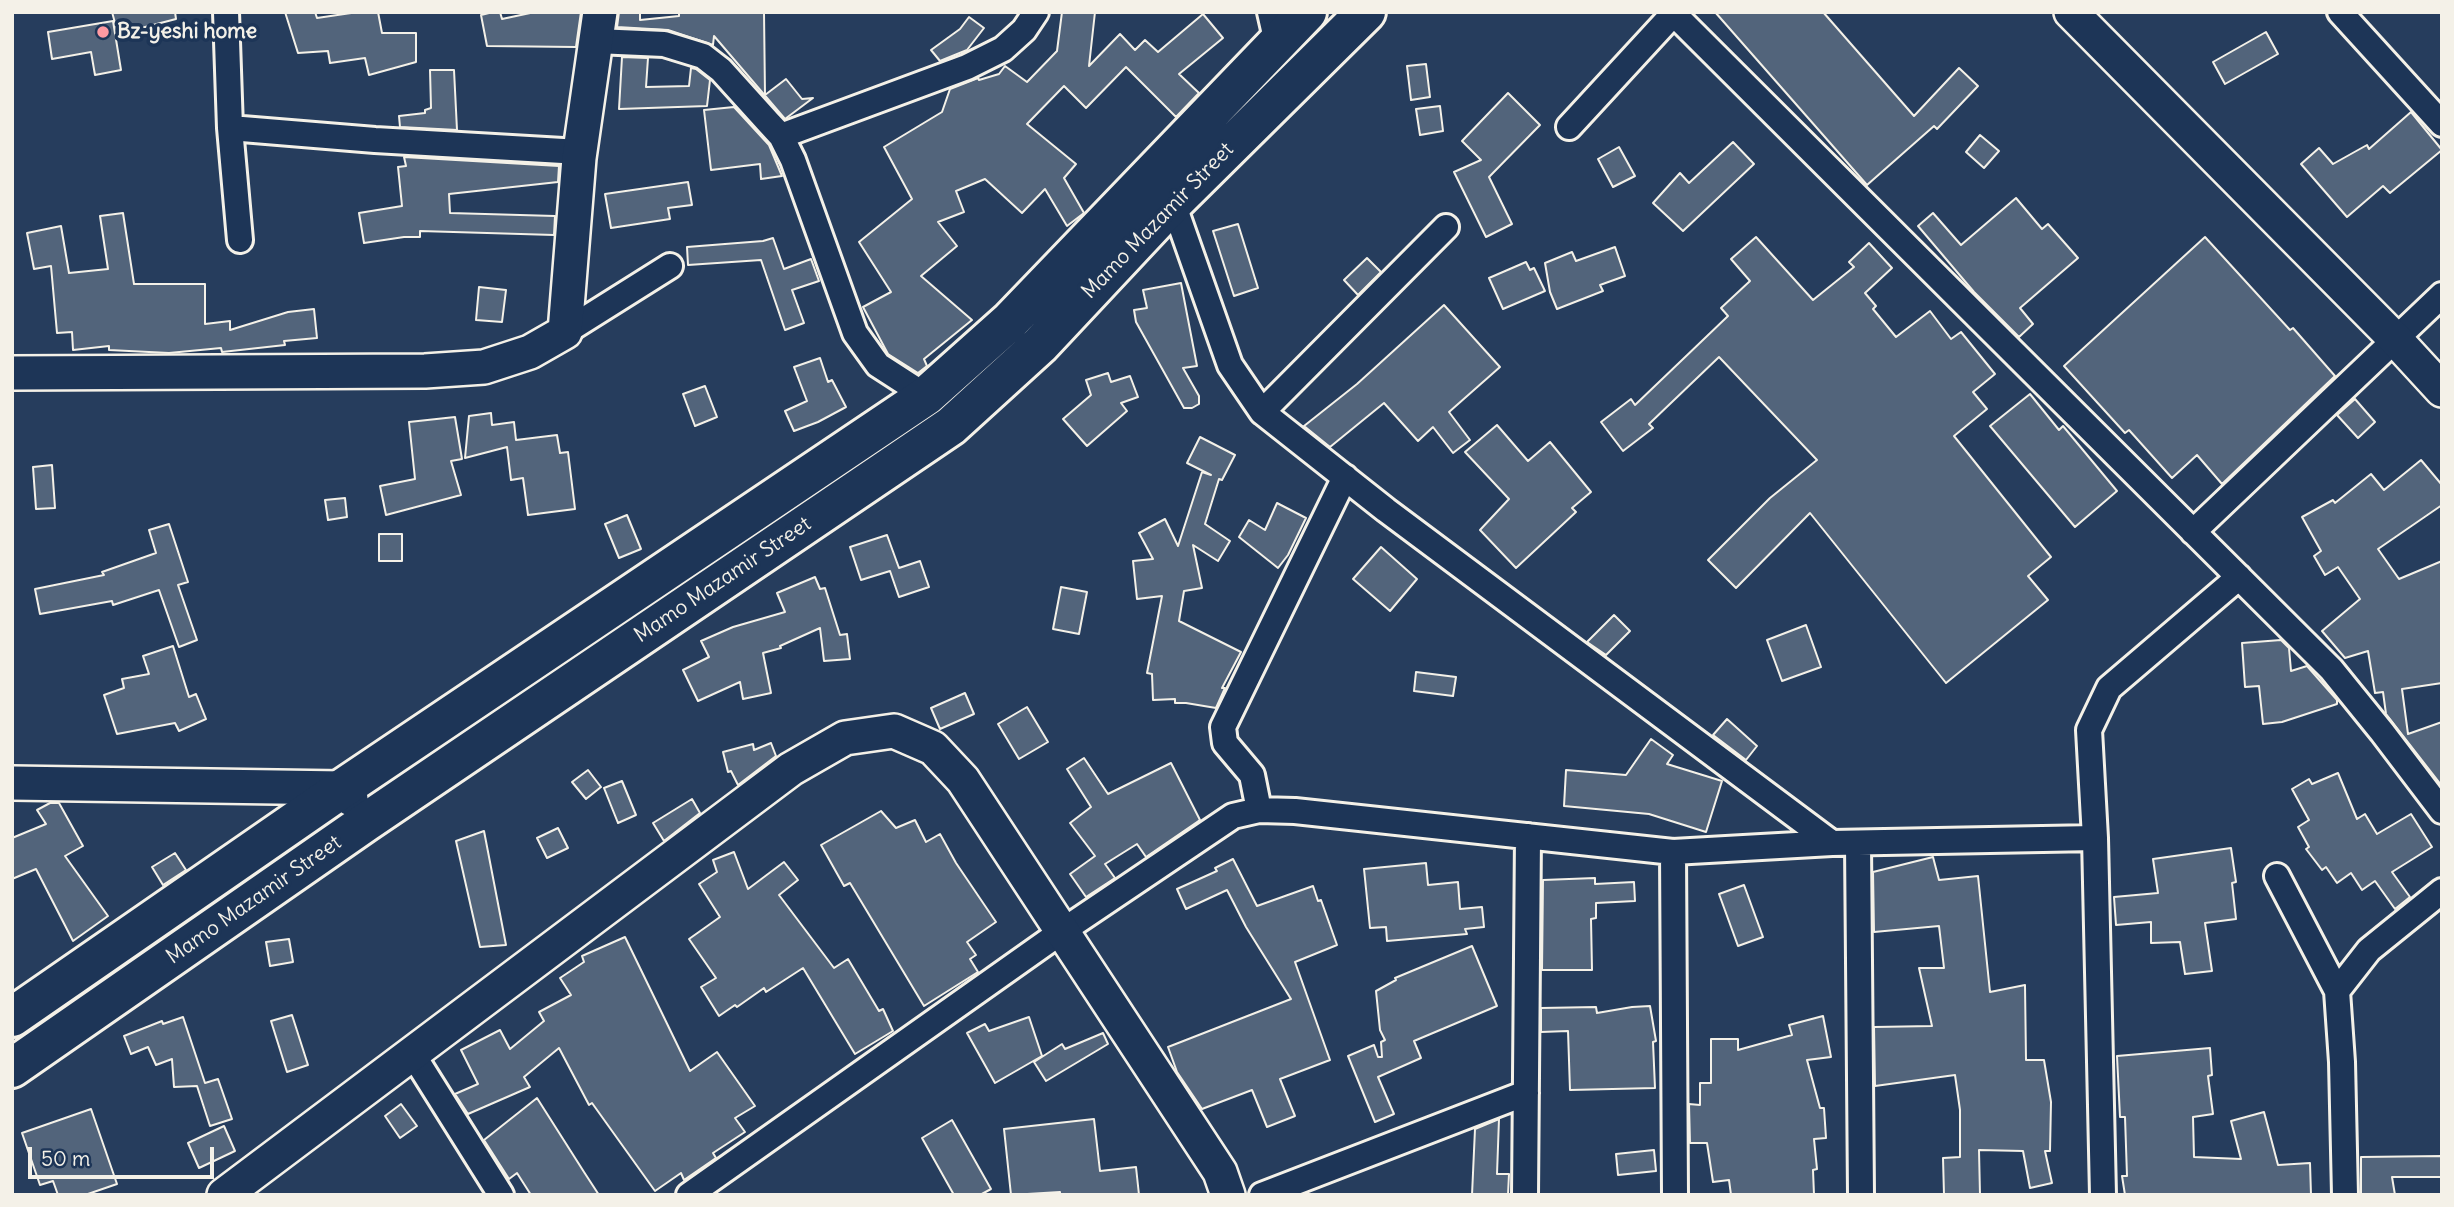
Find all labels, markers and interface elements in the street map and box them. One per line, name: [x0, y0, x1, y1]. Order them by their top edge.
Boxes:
place label: Bz-yeshi home: [117, 19, 257, 45]
marker: Bz-yeshi home: [95, 24, 111, 40]
street label: Mamo Mazamir Street: [1077, 138, 1239, 304]
street label: Mamo Mazamir Street: [630, 512, 816, 648]
street label: Mamo Mazamir Street: [162, 830, 346, 970]
scale bar: [32, 1134, 217, 1178]
text: 50 m: [41, 1145, 90, 1172]

